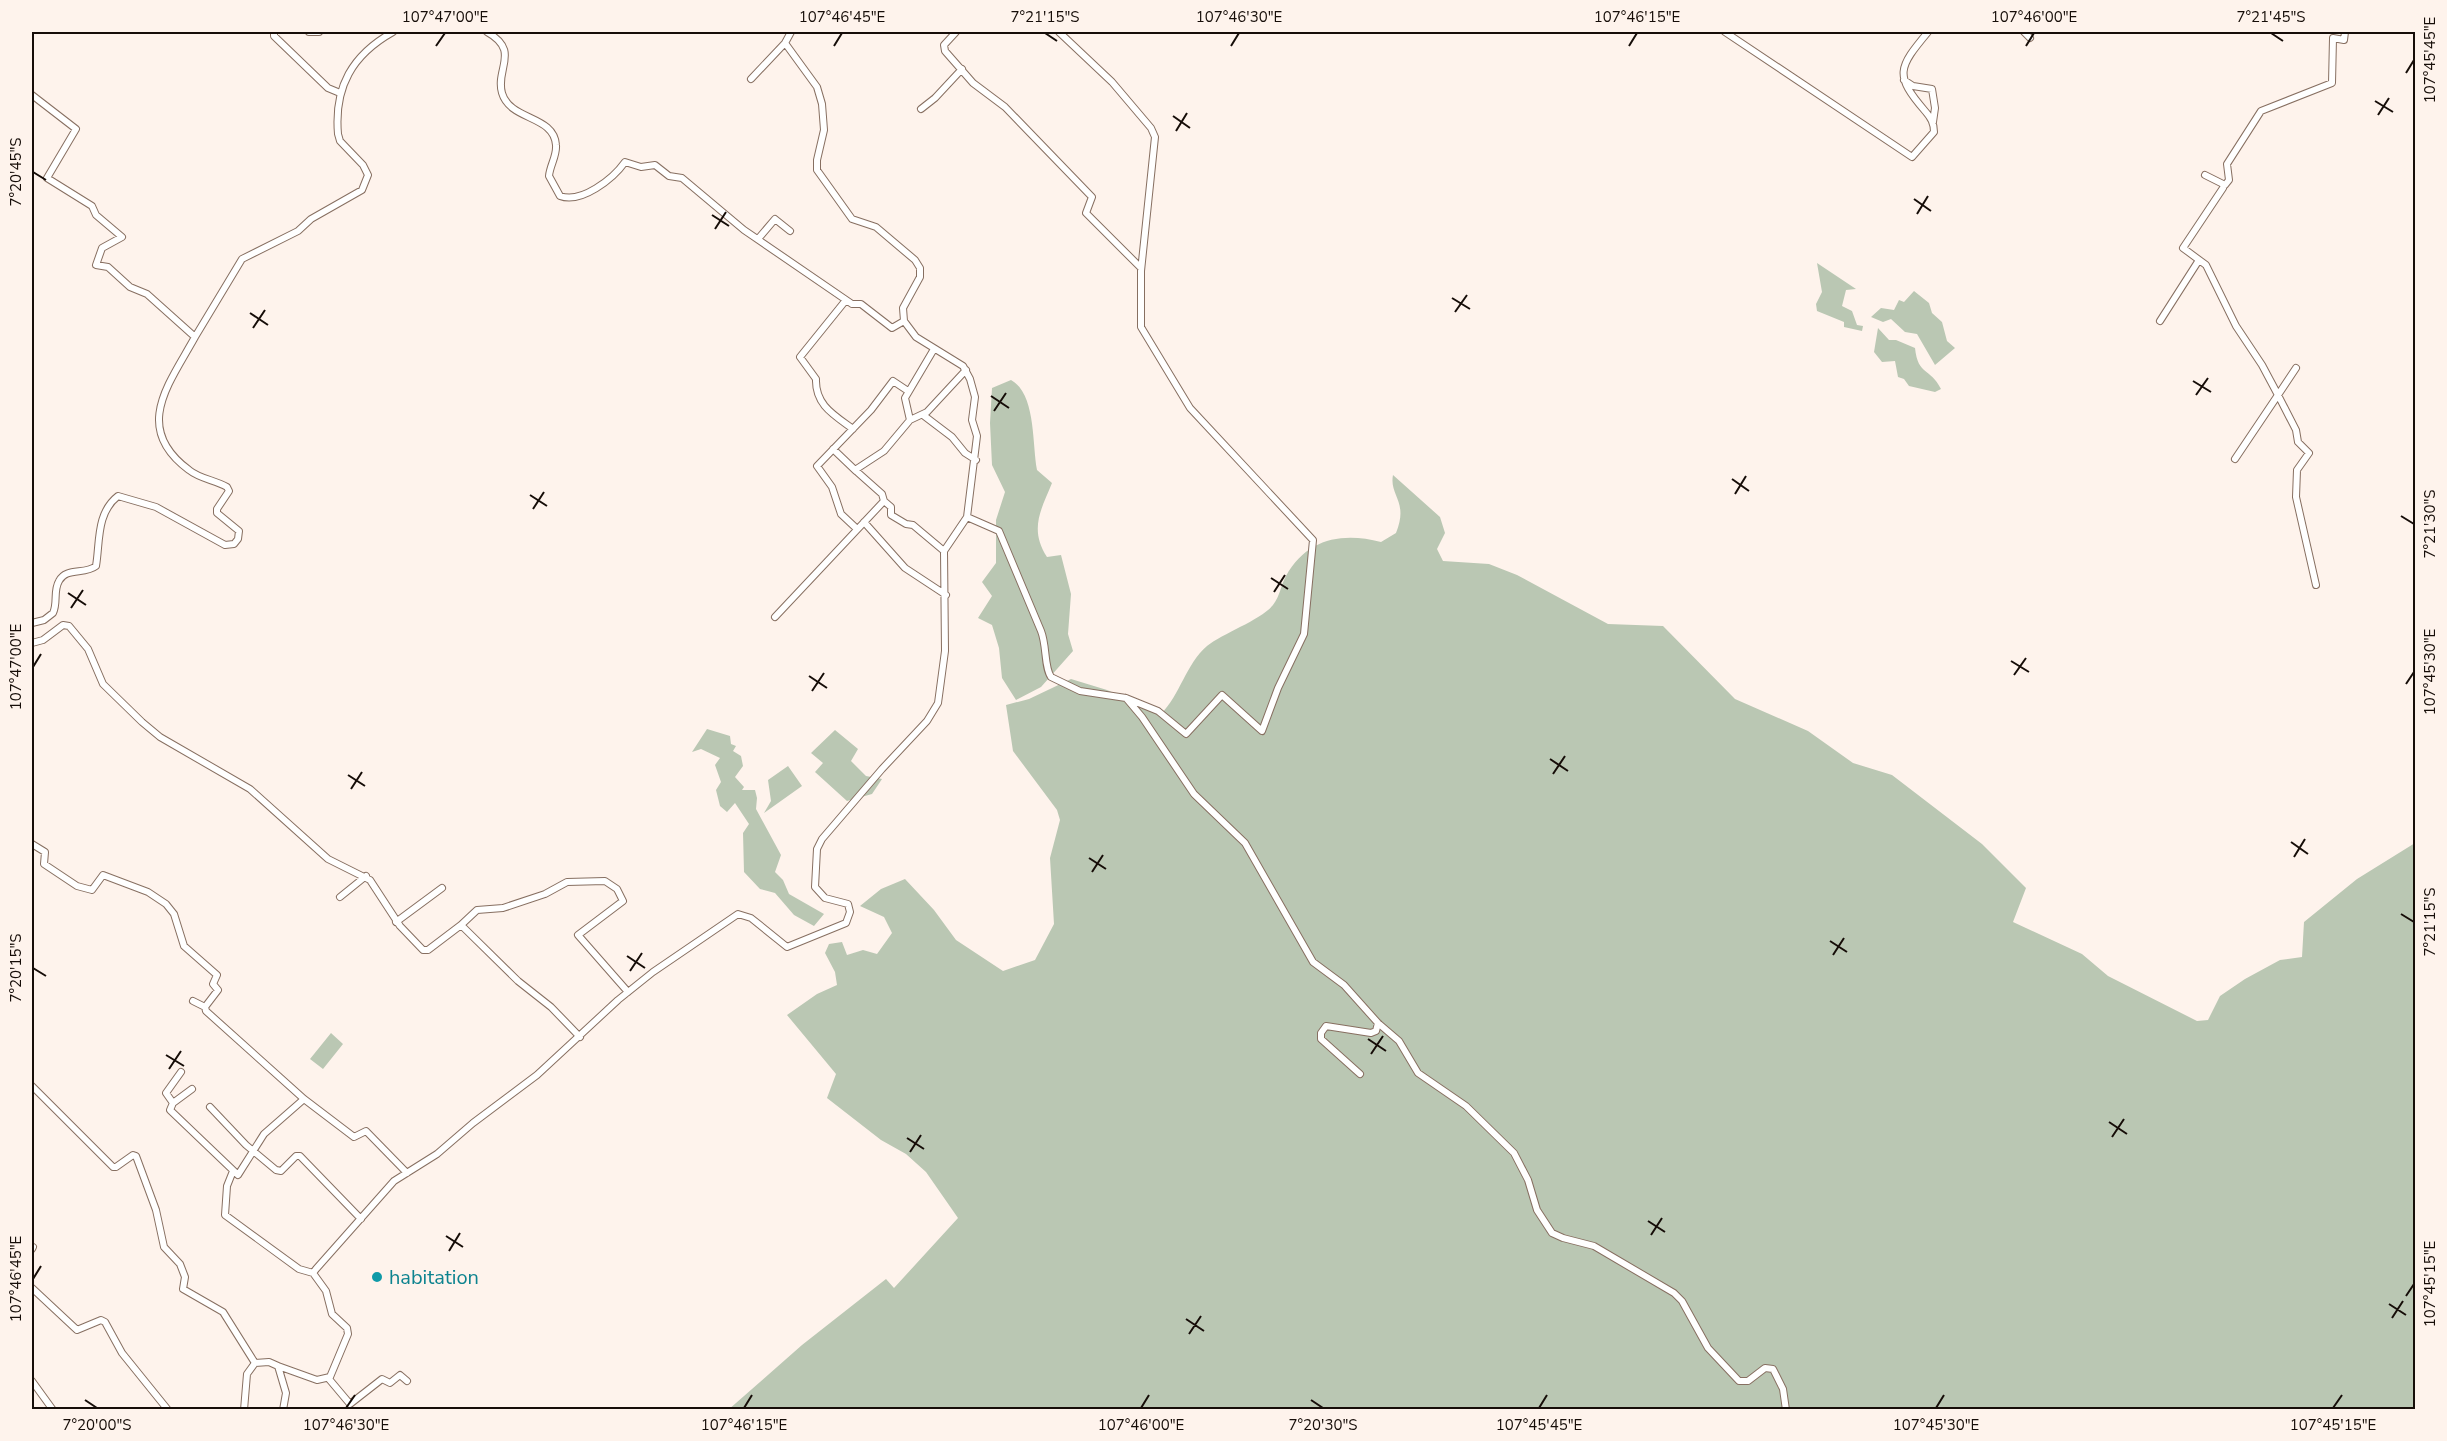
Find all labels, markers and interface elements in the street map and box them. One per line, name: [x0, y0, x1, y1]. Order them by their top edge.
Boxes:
text: 107°47'00"E: [402, 7, 488, 27]
text: 107°46'45"E: [799, 7, 885, 27]
text: 7°21'15"S: [1011, 7, 1079, 27]
text: 107°46'30"E: [1196, 7, 1282, 27]
text: 107°46'15"E: [1594, 7, 1680, 27]
text: 107°46'00"E: [1991, 7, 2077, 27]
text: 7°21'45"S: [2237, 7, 2305, 27]
text: 107°45'45"E: [2420, 17, 2440, 103]
text: 7°20'45"S: [6, 138, 26, 206]
text: 7°21'30"S: [2420, 490, 2440, 558]
text: 107°47'00"E: [6, 624, 26, 710]
text: 107°45'30"E: [2420, 629, 2440, 715]
text: 7°21'15"S: [2420, 888, 2440, 956]
text: 7°20'15"S: [6, 934, 26, 1002]
text: 107°46'45"E: [6, 1236, 26, 1322]
text: 107°45'15"E: [2420, 1241, 2440, 1327]
place label: habitation: [389, 1264, 479, 1291]
marker: habitation: [370, 1270, 384, 1284]
text: 7°20'00"S: [63, 1415, 131, 1435]
text: 107°46'30"E: [303, 1415, 389, 1435]
text: 107°46'15"E: [701, 1415, 787, 1435]
text: 107°46'00"E: [1098, 1415, 1184, 1435]
text: 7°20'30"S: [1289, 1415, 1357, 1435]
text: 107°45'45"E: [1496, 1415, 1582, 1435]
text: 107°45'30"E: [1893, 1415, 1979, 1435]
text: 107°45'15"E: [2290, 1415, 2376, 1435]

